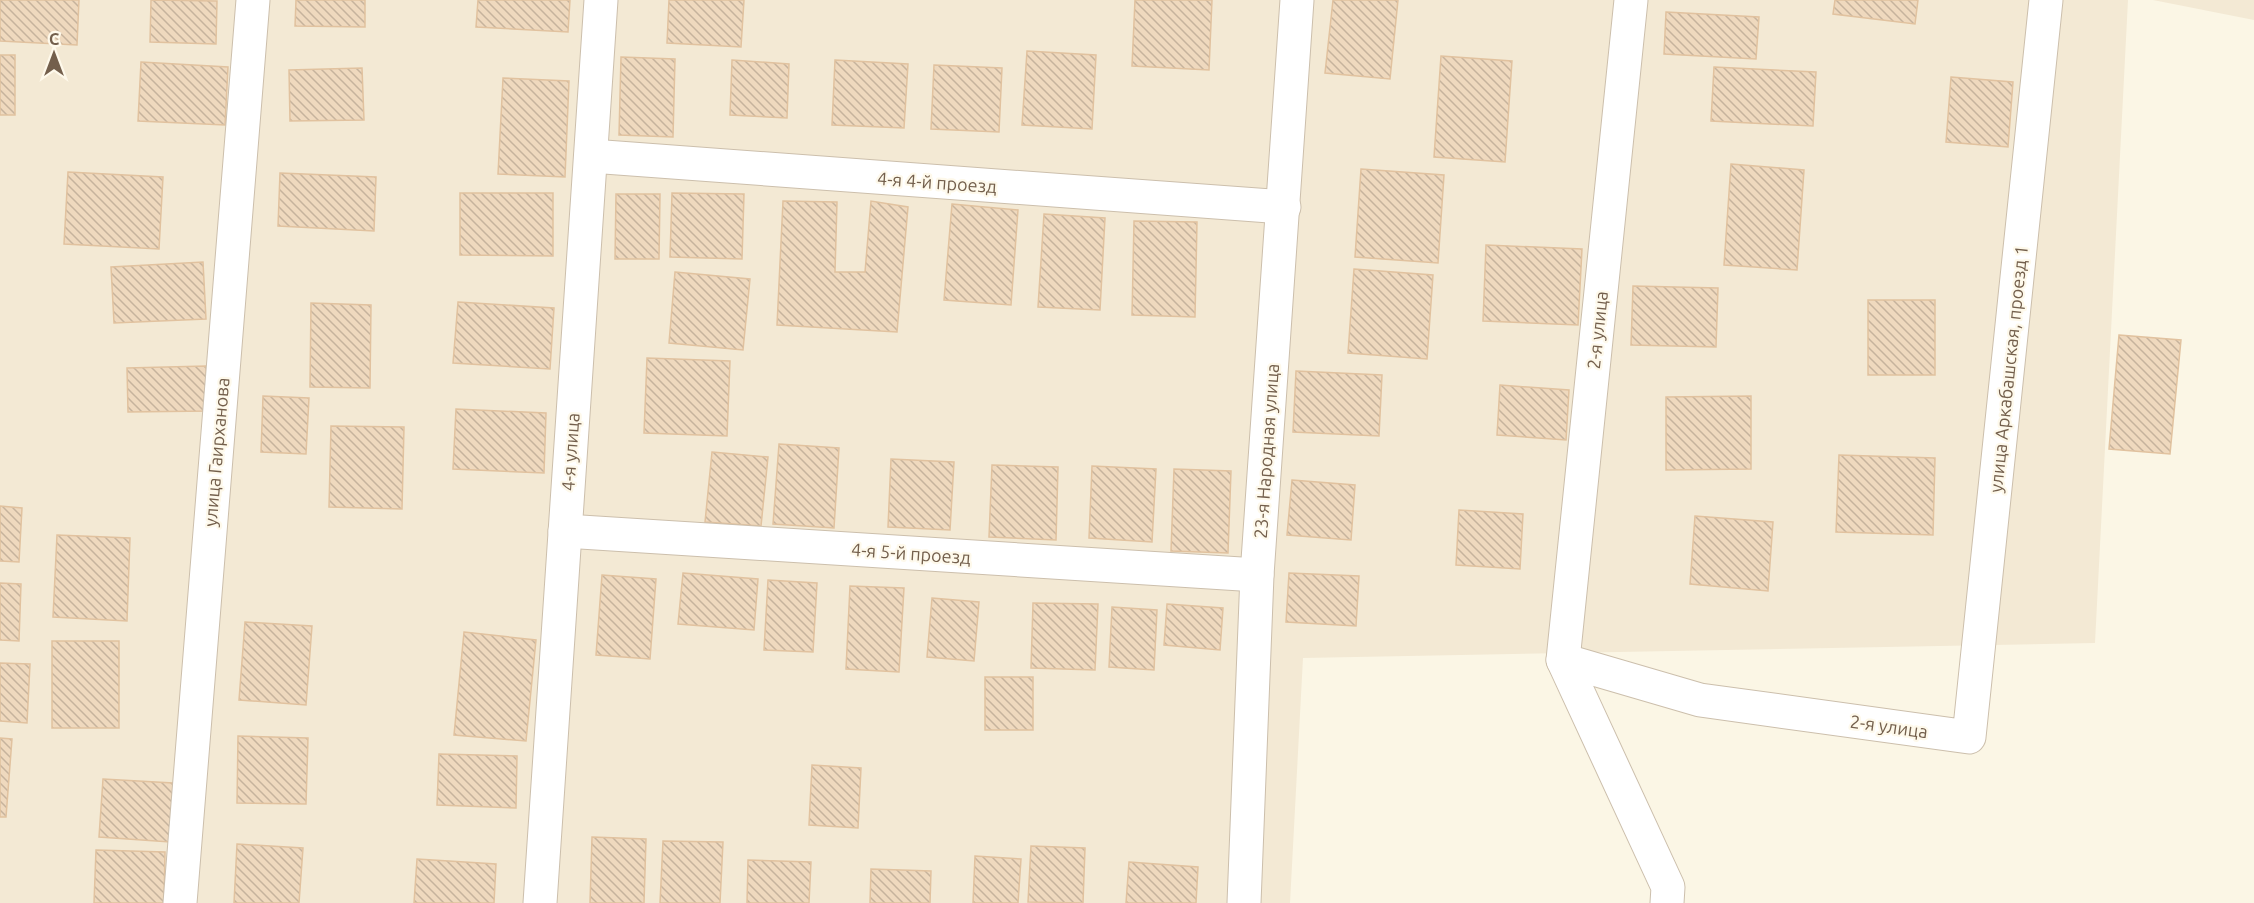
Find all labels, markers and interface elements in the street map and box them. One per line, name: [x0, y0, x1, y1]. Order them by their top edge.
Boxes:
north arrow: [24, 24, 84, 84]
text: С: [49, 30, 59, 48]
street label: 4-я 4-й проезд: [877, 168, 998, 196]
street label: улица Аркабашская, проезд 1: [1985, 244, 2031, 494]
street label: 2-я улица: [1583, 290, 1611, 370]
street label: 23-я Народная улица: [1250, 363, 1282, 539]
street label: улица Гаирханова: [200, 377, 232, 527]
street label: 4-я улица: [557, 412, 583, 492]
street label: 4-я 5-й проезд: [851, 539, 972, 567]
street label: 2-я улица: [1849, 711, 1929, 741]

